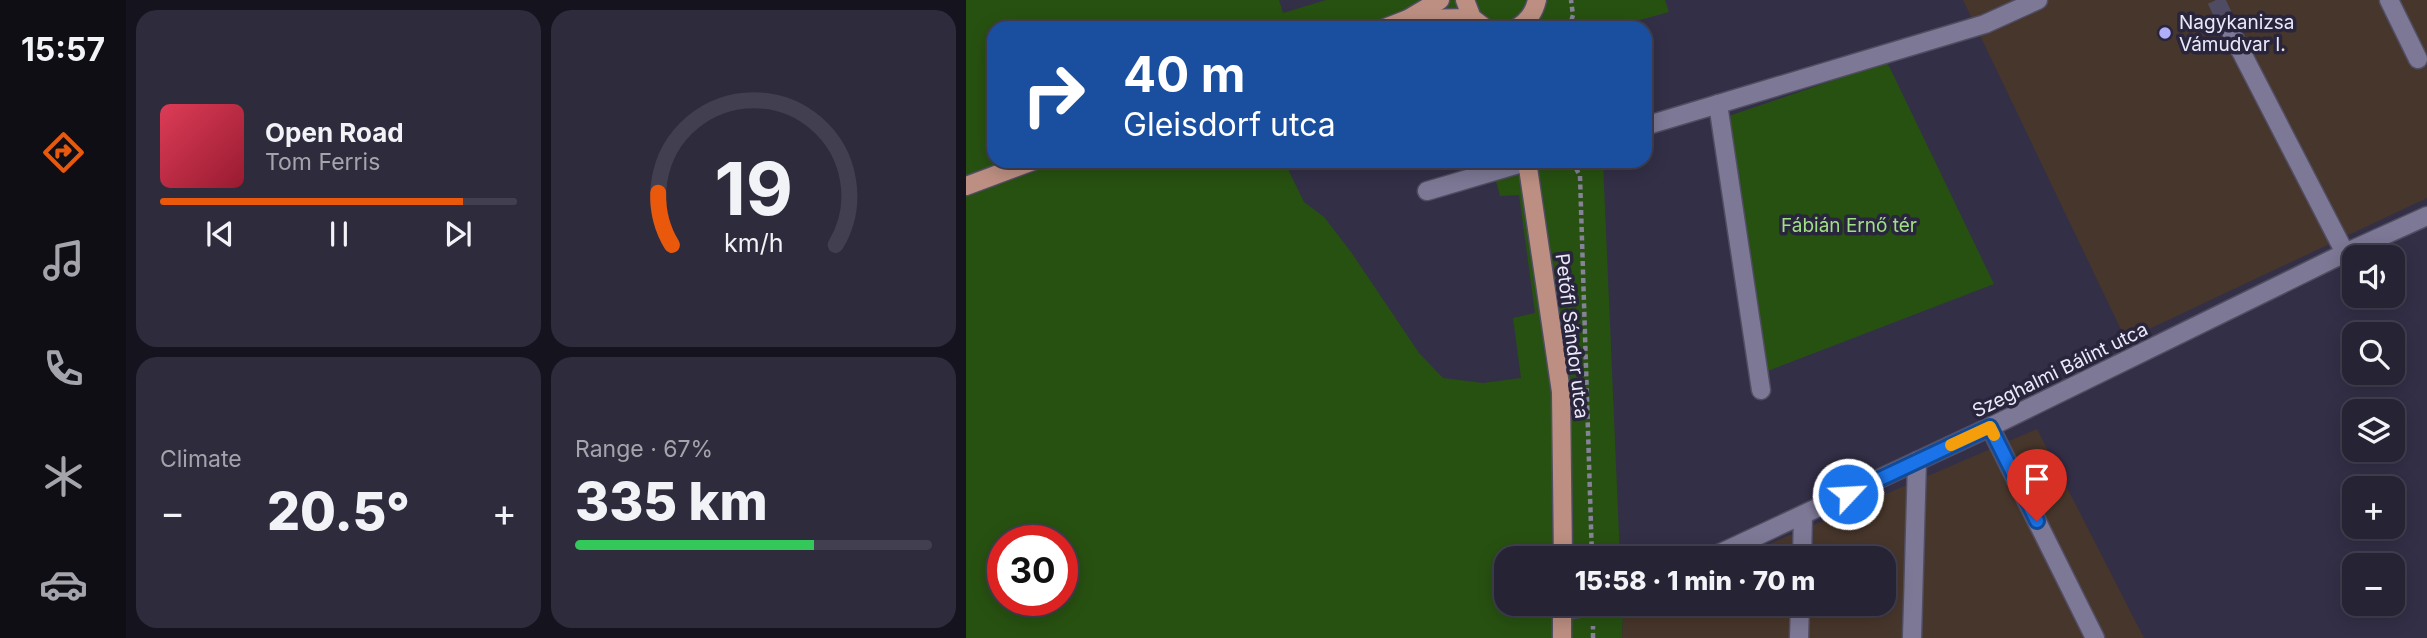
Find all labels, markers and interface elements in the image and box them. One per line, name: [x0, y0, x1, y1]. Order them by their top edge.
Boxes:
place label: Nagykanizsa Vámudvar I.: [2179, 11, 2295, 56]
marker: Nagykanizsa Vámudvar I.: [2157, 25, 2173, 41]
text: 15:57: [21, 30, 105, 69]
text: 40 m: [1123, 45, 1246, 104]
icon: right: [1008, 49, 1099, 140]
text: Gleisdorf utca: [1123, 105, 1336, 144]
text: Open Road: [265, 117, 404, 148]
icon: directions: [39, 128, 88, 177]
text: 19: [714, 144, 793, 233]
text: Tom Ferris: [265, 148, 380, 176]
park label: Fábián Ernő tér: [1781, 214, 1917, 237]
icon: previous: [201, 215, 239, 253]
icon: pause: [320, 215, 358, 253]
icon: next: [439, 215, 477, 253]
text: km/h: [724, 228, 783, 258]
icon: music: [39, 236, 88, 285]
map controls: [2342, 245, 2405, 616]
button: sound: [2342, 245, 2405, 308]
street label: Petőfi Sándor utca: [1550, 252, 1594, 420]
street label: Szeghalmi Bálint utca: [1969, 318, 2151, 422]
button: search: [2342, 322, 2405, 385]
icon: phone: [39, 344, 88, 393]
button: layers: [2342, 399, 2405, 462]
text: Range · 67%: [575, 435, 713, 463]
text: Climate: [160, 445, 242, 473]
pin: [2007, 449, 2067, 521]
icon: climate: [39, 452, 88, 501]
position arrow: [1811, 457, 1885, 531]
icon: arrive: [2018, 460, 2056, 498]
text: 335 km: [575, 470, 768, 533]
button: +: [2342, 476, 2405, 539]
text: 20.5°: [267, 480, 410, 543]
text: −: [160, 489, 185, 535]
text: +: [492, 489, 517, 535]
speed limit sign: 30: [987, 525, 1078, 616]
button: −: [2342, 553, 2405, 616]
icon: car: [39, 560, 88, 609]
text: 15:58 · 1 min · 70 m: [1575, 565, 1815, 596]

